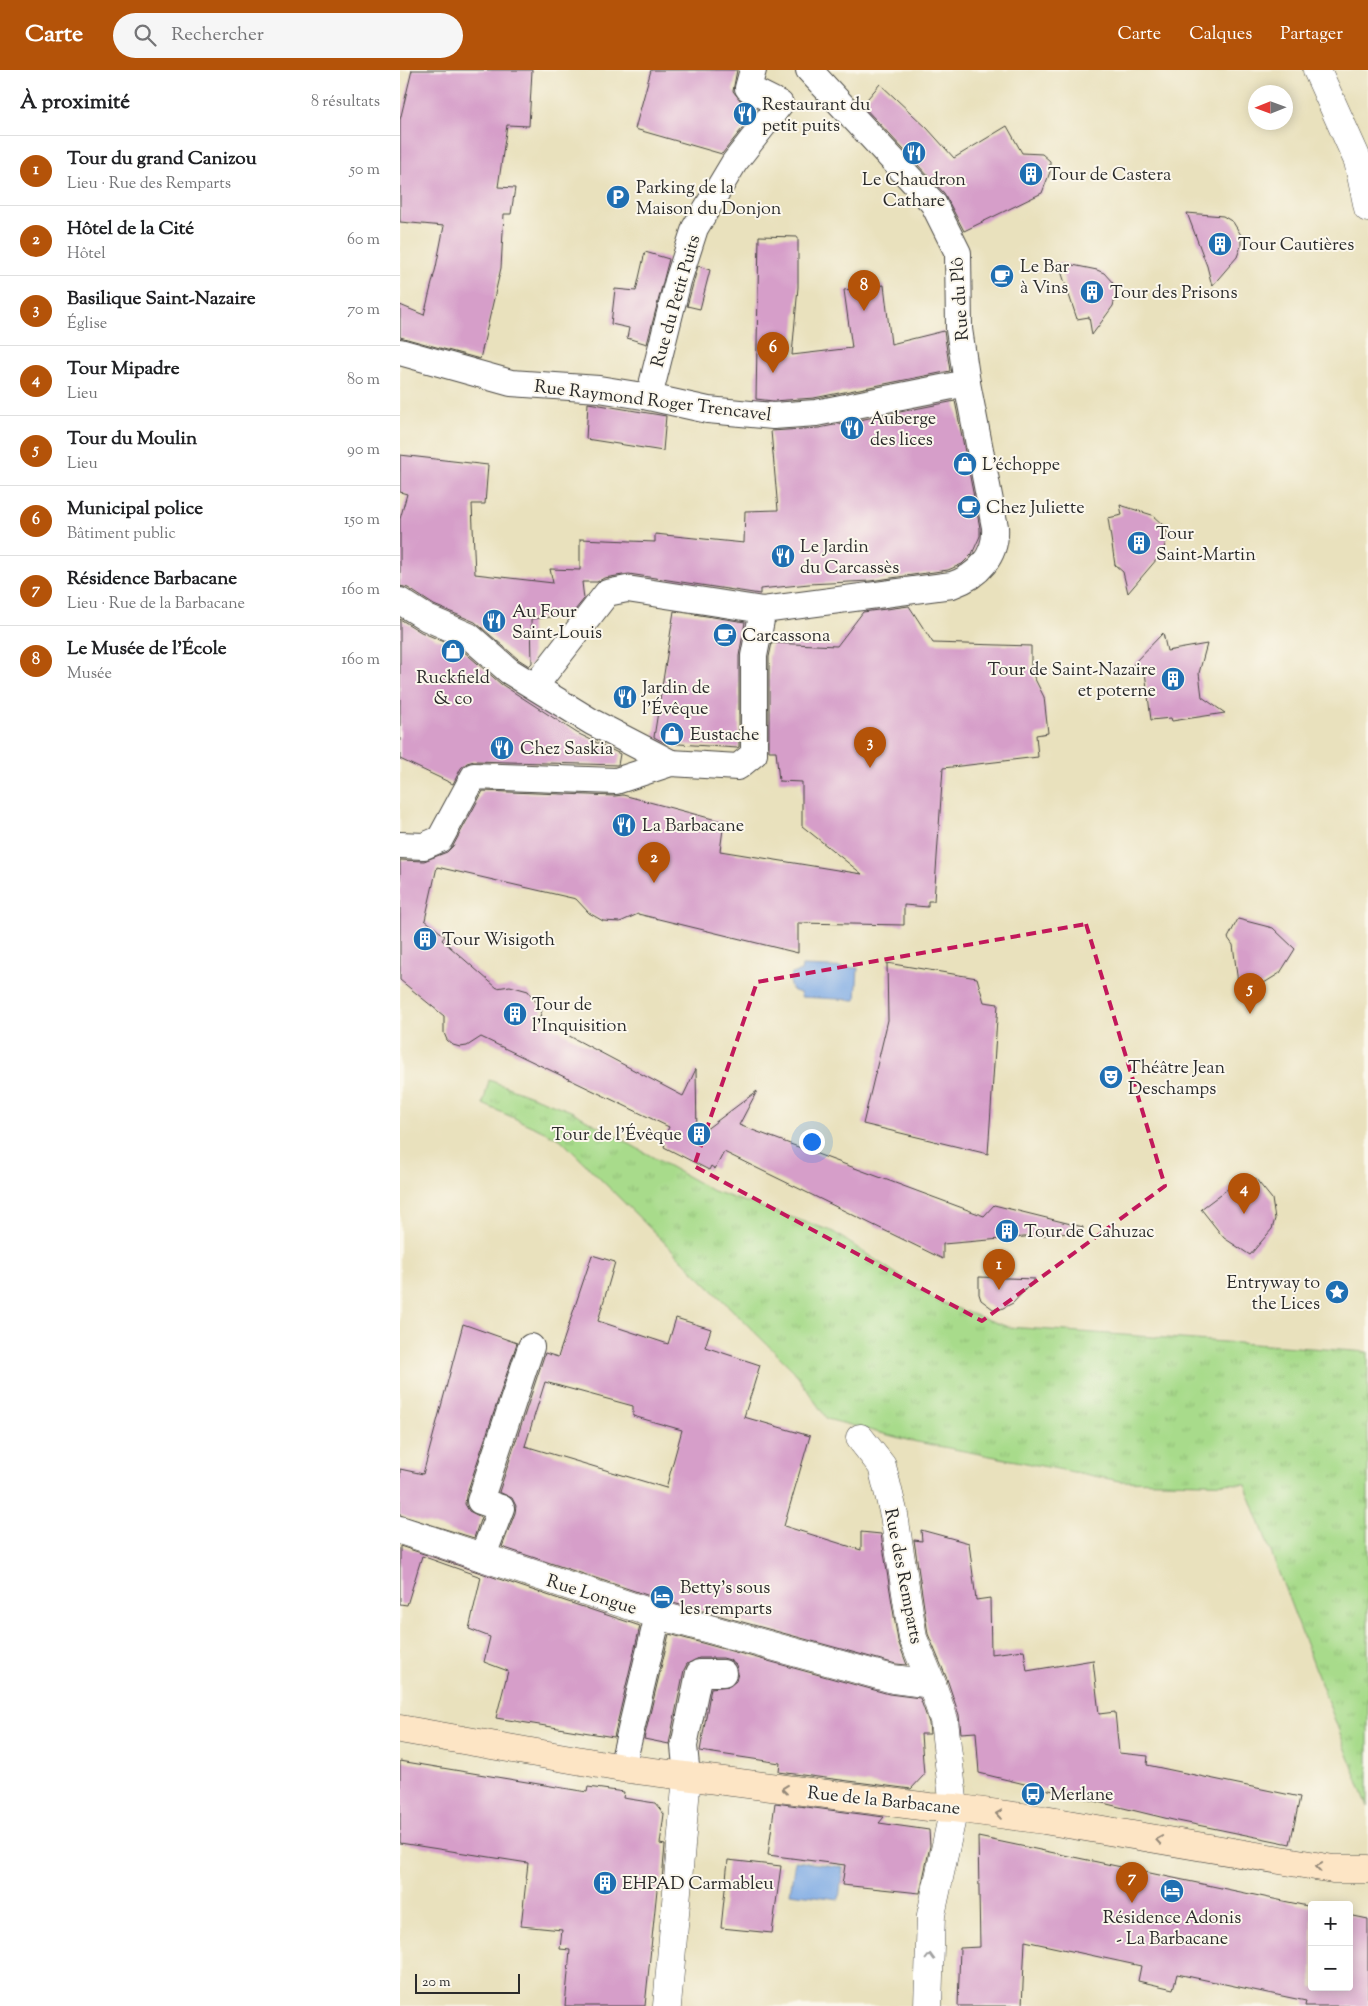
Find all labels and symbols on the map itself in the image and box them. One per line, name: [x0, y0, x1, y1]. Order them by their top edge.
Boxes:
north arrow: [1248, 85, 1293, 130]
place label: Restaurant du petit puits: [762, 93, 870, 140]
restaurant icon: Restaurant du petit puits: [732, 101, 758, 127]
restaurant icon: Le Chaudron Cathare: [901, 140, 927, 166]
building icon: Tour de Castera: [1018, 161, 1044, 187]
place label: Tour de Castera: [1048, 163, 1171, 189]
place label: Le Chaudron Cathare: [862, 168, 966, 215]
place label: Parking de la Maison du Donjon: [636, 176, 782, 223]
parking icon: Parking de la Maison du Donjon: [605, 184, 631, 210]
building icon: Tour Cautières: [1207, 231, 1233, 257]
street label: Rue du Petit Puits: [646, 232, 708, 371]
place label: Tour Cautières: [1238, 233, 1354, 259]
place label: Le Bar à Vins: [1020, 255, 1069, 302]
street label: Rue du Plô: [945, 256, 977, 342]
cafe icon: Le Bar à Vins: [989, 263, 1015, 289]
pin: 8: [848, 270, 880, 311]
building icon: Tour des Prisons: [1079, 279, 1105, 305]
place label: Tour des Prisons: [1110, 281, 1238, 307]
pin: 6: [757, 332, 789, 373]
street label: Rue Raymond Roger Trencavel: [533, 375, 773, 429]
place label: Auberge des lices: [870, 407, 936, 454]
restaurant icon: Auberge des lices: [839, 415, 865, 441]
shop icon: L'échoppe: [952, 451, 978, 477]
place label: L'échoppe: [982, 453, 1060, 479]
cafe icon: Chez Juliette: [956, 494, 982, 520]
place label: Chez Juliette: [986, 496, 1085, 522]
place label: Tour Saint-Martin: [1156, 522, 1256, 569]
building icon: Tour Saint-Martin: [1126, 530, 1152, 556]
place label: Le Jardin du Carcassès: [800, 535, 899, 582]
restaurant icon: Le Jardin du Carcassès: [770, 543, 796, 569]
place label: Au Four Saint-Louis: [512, 600, 602, 647]
restaurant icon: Au Four Saint-Louis: [481, 608, 507, 634]
cafe icon: Carcassona: [712, 622, 738, 648]
place label: Carcassona: [742, 624, 830, 650]
shop icon: Ruckfield & co: [440, 638, 466, 664]
place label: Tour de Saint-Nazaire et poterne: [987, 658, 1156, 705]
place label: Ruckfield & co: [416, 666, 490, 713]
building icon: Tour de Saint-Nazaire et poterne: [1160, 666, 1186, 692]
place label: Jardin de l'Évêque: [641, 676, 710, 723]
restaurant icon: Jardin de l'Évêque: [612, 684, 638, 710]
shop icon: Eustache: [659, 721, 685, 747]
place label: Eustache: [690, 723, 759, 749]
pin: 3: [854, 727, 886, 768]
restaurant icon: Chez Saskia: [489, 735, 515, 761]
place label: Chez Saskia: [520, 737, 613, 763]
restaurant icon: La Barbacane: [611, 812, 637, 838]
place label: La Barbacane: [642, 814, 744, 840]
pin: 2: [638, 842, 670, 883]
building icon: Tour Wisigoth: [412, 926, 438, 952]
place label: Tour Wisigoth: [442, 928, 556, 954]
pin: 5: [1234, 973, 1266, 1014]
place label: Tour de l'Inquisition: [532, 993, 627, 1040]
building icon: Tour de l'Inquisition: [502, 1001, 528, 1027]
place label: Théâtre Jean Deschamps: [1128, 1056, 1226, 1103]
theatre icon: Théâtre Jean Deschamps: [1098, 1064, 1124, 1090]
building icon: Tour de l'Évêque: [686, 1121, 712, 1147]
place label: Tour de l'Évêque: [552, 1123, 682, 1149]
your location: [799, 1129, 825, 1155]
pin: 4: [1228, 1173, 1260, 1214]
building icon: Tour de Cahuzac: [994, 1218, 1020, 1244]
place label: Tour de Cahuzac: [1024, 1220, 1154, 1246]
pin: 1: [983, 1249, 1015, 1290]
place label: Entryway to the Lices: [1226, 1271, 1320, 1318]
place icon: Entryway to the Lices: [1324, 1279, 1350, 1305]
street label: Rue des Remparts: [876, 1506, 928, 1646]
street label: Rue Longue: [543, 1569, 640, 1623]
place label: Betty's sous les remparts: [680, 1576, 772, 1623]
hotel icon: Betty's sous les remparts: [649, 1584, 675, 1610]
street label: Rue de la Barbacane: [806, 1781, 961, 1823]
bus stop icon: Merlane: [1020, 1781, 1046, 1807]
place label: Merlane: [1050, 1783, 1114, 1809]
one-way arrow: [781, 1784, 789, 1795]
one-way arrow: [994, 1809, 1002, 1820]
one-way arrow: [1155, 1836, 1163, 1846]
pin: 7: [1116, 1862, 1148, 1903]
one-way arrow: [1315, 1862, 1324, 1872]
building icon: EHPAD Carmableu: [592, 1870, 618, 1896]
place label: EHPAD Carmableu: [622, 1872, 774, 1898]
hotel icon: Résidence Adonis - La Barbacane: [1159, 1878, 1185, 1904]
place label: Résidence Adonis - La Barbacane: [1103, 1906, 1241, 1953]
one-way arrow: [925, 1953, 935, 1961]
scale bar: [415, 1971, 520, 1994]

